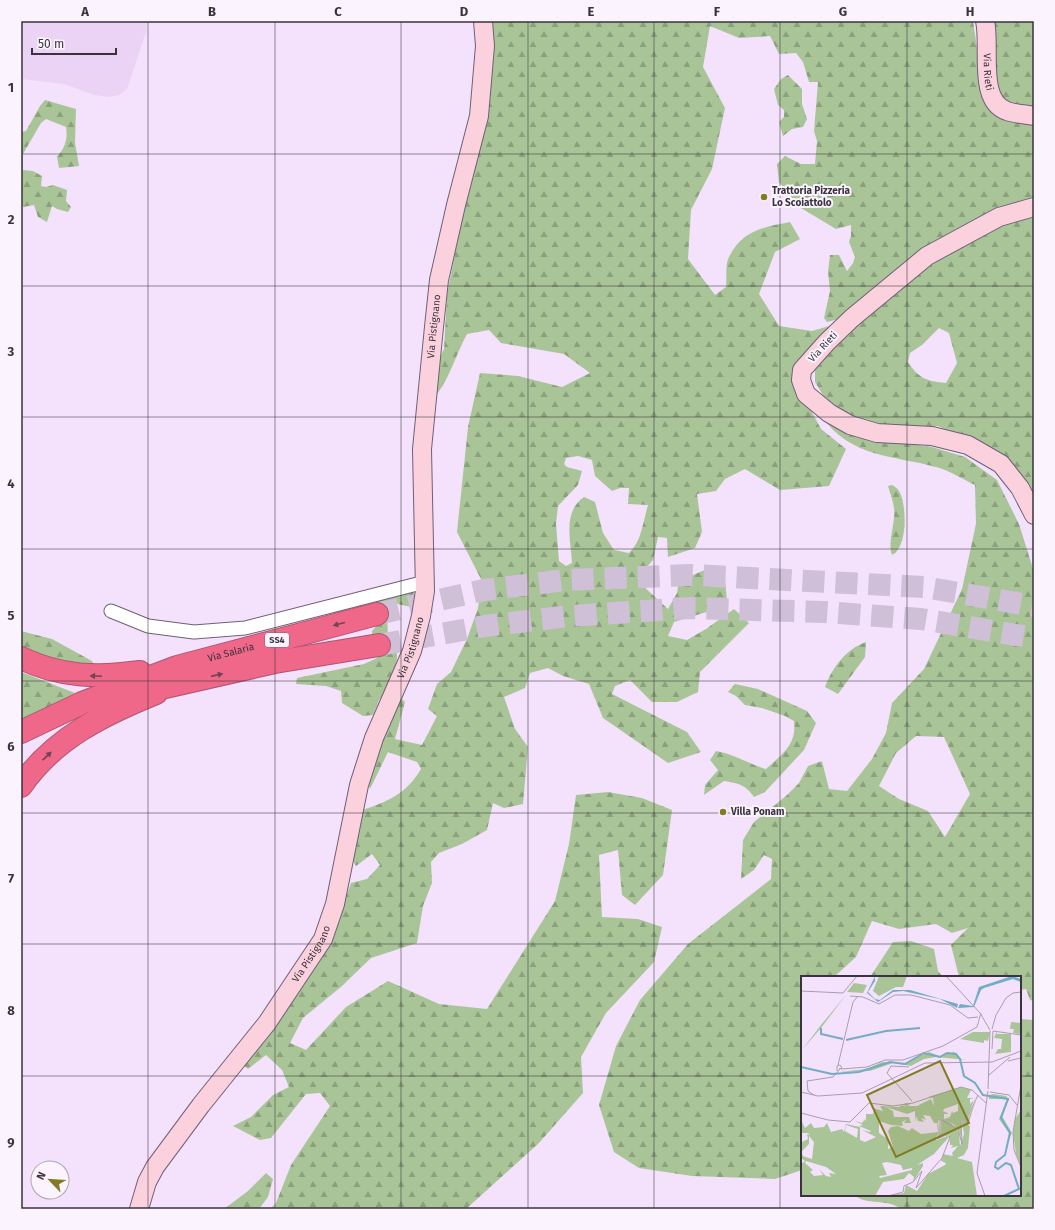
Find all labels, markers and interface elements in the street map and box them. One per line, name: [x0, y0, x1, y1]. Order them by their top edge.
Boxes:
text: A: [80, 4, 89, 19]
text: B: [208, 4, 216, 19]
text: C: [334, 4, 342, 19]
text: D: [460, 4, 469, 19]
text: E: [588, 4, 595, 19]
text: F: [714, 4, 721, 19]
text: G: [839, 4, 847, 19]
text: H: [966, 4, 974, 19]
scale bar: [32, 30, 116, 56]
text: 50 m: [38, 37, 64, 51]
street label: Via Rieti: [981, 53, 996, 92]
text: 1: [8, 80, 14, 95]
place label: Trattoria Pizzeria Lo Scoiattolo: [772, 185, 851, 209]
marker: Trattoria Pizzeria Lo Scoiattolo: [759, 192, 769, 202]
text: 2: [8, 212, 15, 227]
street label: Via Pistignano: [425, 293, 443, 359]
street label: Via Rieti: [806, 329, 840, 365]
text: 3: [7, 344, 15, 359]
text: 4: [7, 476, 15, 491]
text: 5: [8, 608, 15, 623]
street label: Via Pistignano: [395, 615, 427, 680]
one-way arrow: [333, 621, 345, 627]
road number: SS4: [265, 633, 289, 647]
street label: Via Salaria: [206, 641, 256, 665]
one-way arrow: [211, 672, 223, 678]
one-way arrow: [89, 673, 102, 679]
text: 6: [7, 739, 15, 754]
one-way arrow: [41, 752, 52, 761]
place label: Villa Ponam: [730, 806, 785, 818]
marker: Villa Ponam: [718, 807, 728, 817]
text: 7: [8, 871, 14, 886]
street label: Via Pistignano: [290, 924, 333, 985]
inset map: [801, 976, 1021, 1196]
text: 8: [7, 1003, 15, 1018]
text: 9: [7, 1135, 15, 1150]
north arrow: [30, 1160, 70, 1200]
text: N: [34, 1170, 49, 1182]

